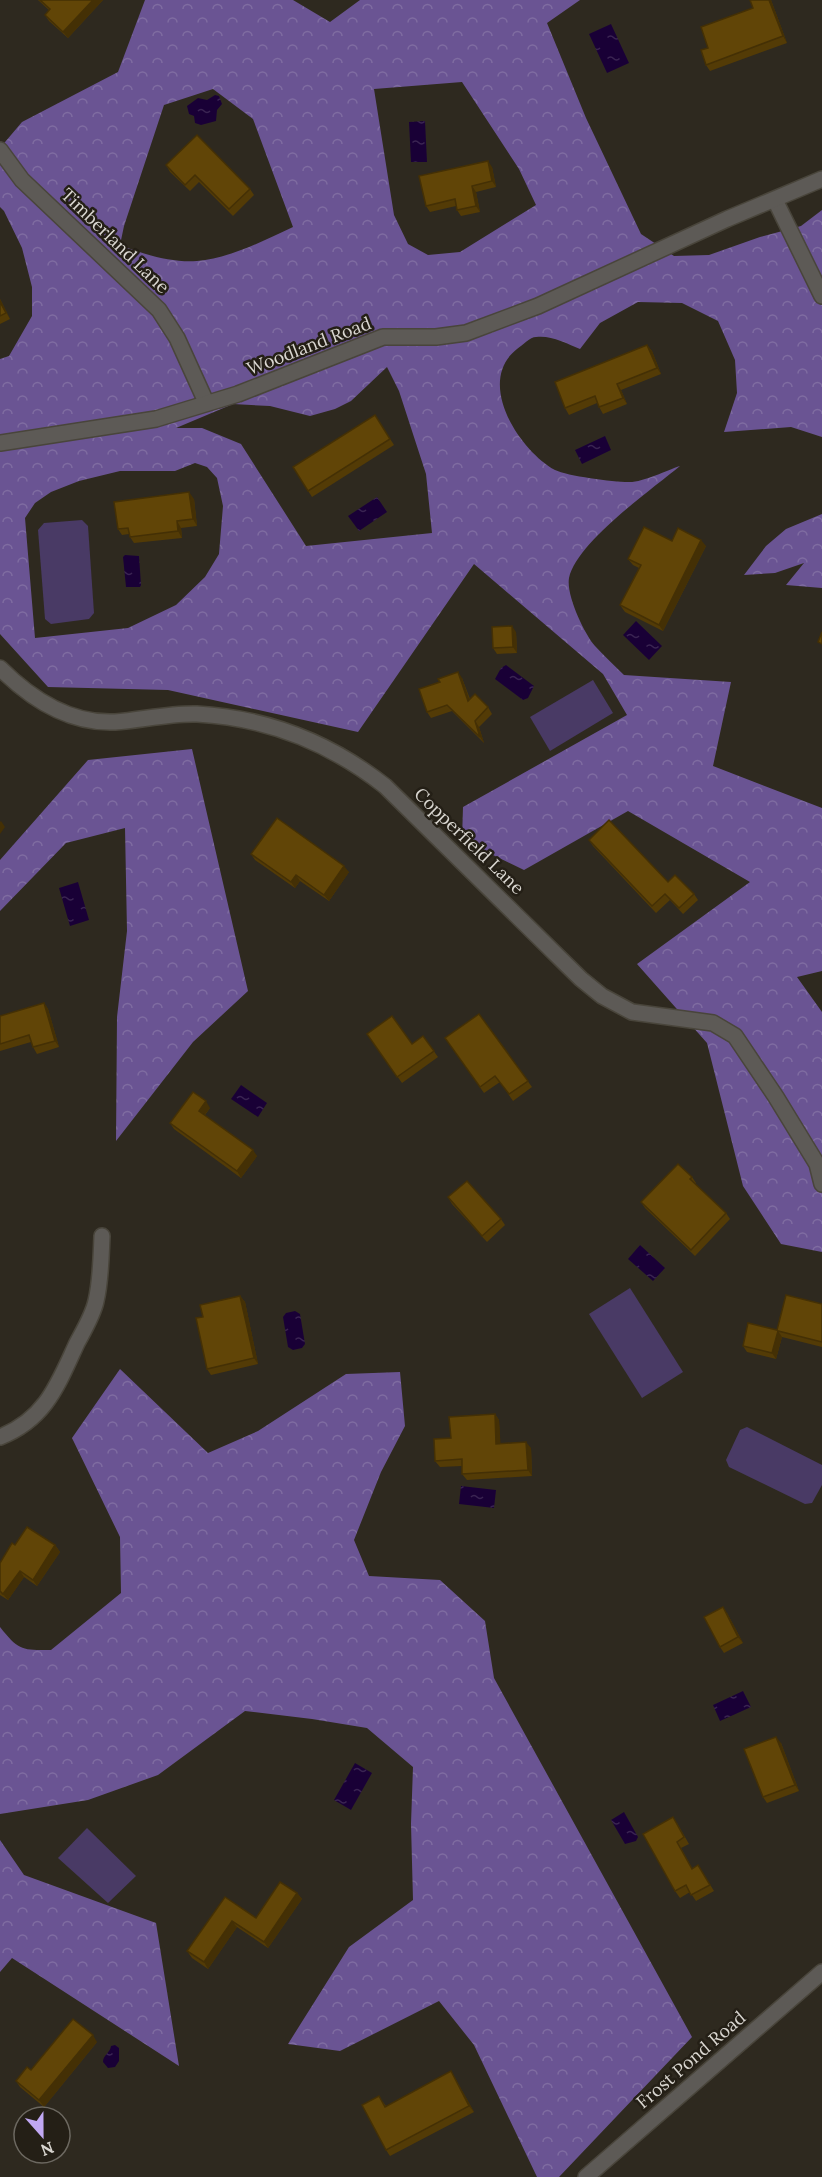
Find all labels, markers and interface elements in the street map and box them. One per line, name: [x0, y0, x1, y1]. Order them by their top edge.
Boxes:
street label: Timberland Lane: [56, 183, 175, 298]
street label: Woodland Road: [243, 311, 374, 380]
street label: Copperfield Lane: [409, 782, 529, 899]
street label: Frost Pond Road: [631, 2006, 750, 2113]
north arrow: [12, 2105, 72, 2165]
text: N: [38, 2137, 57, 2161]

